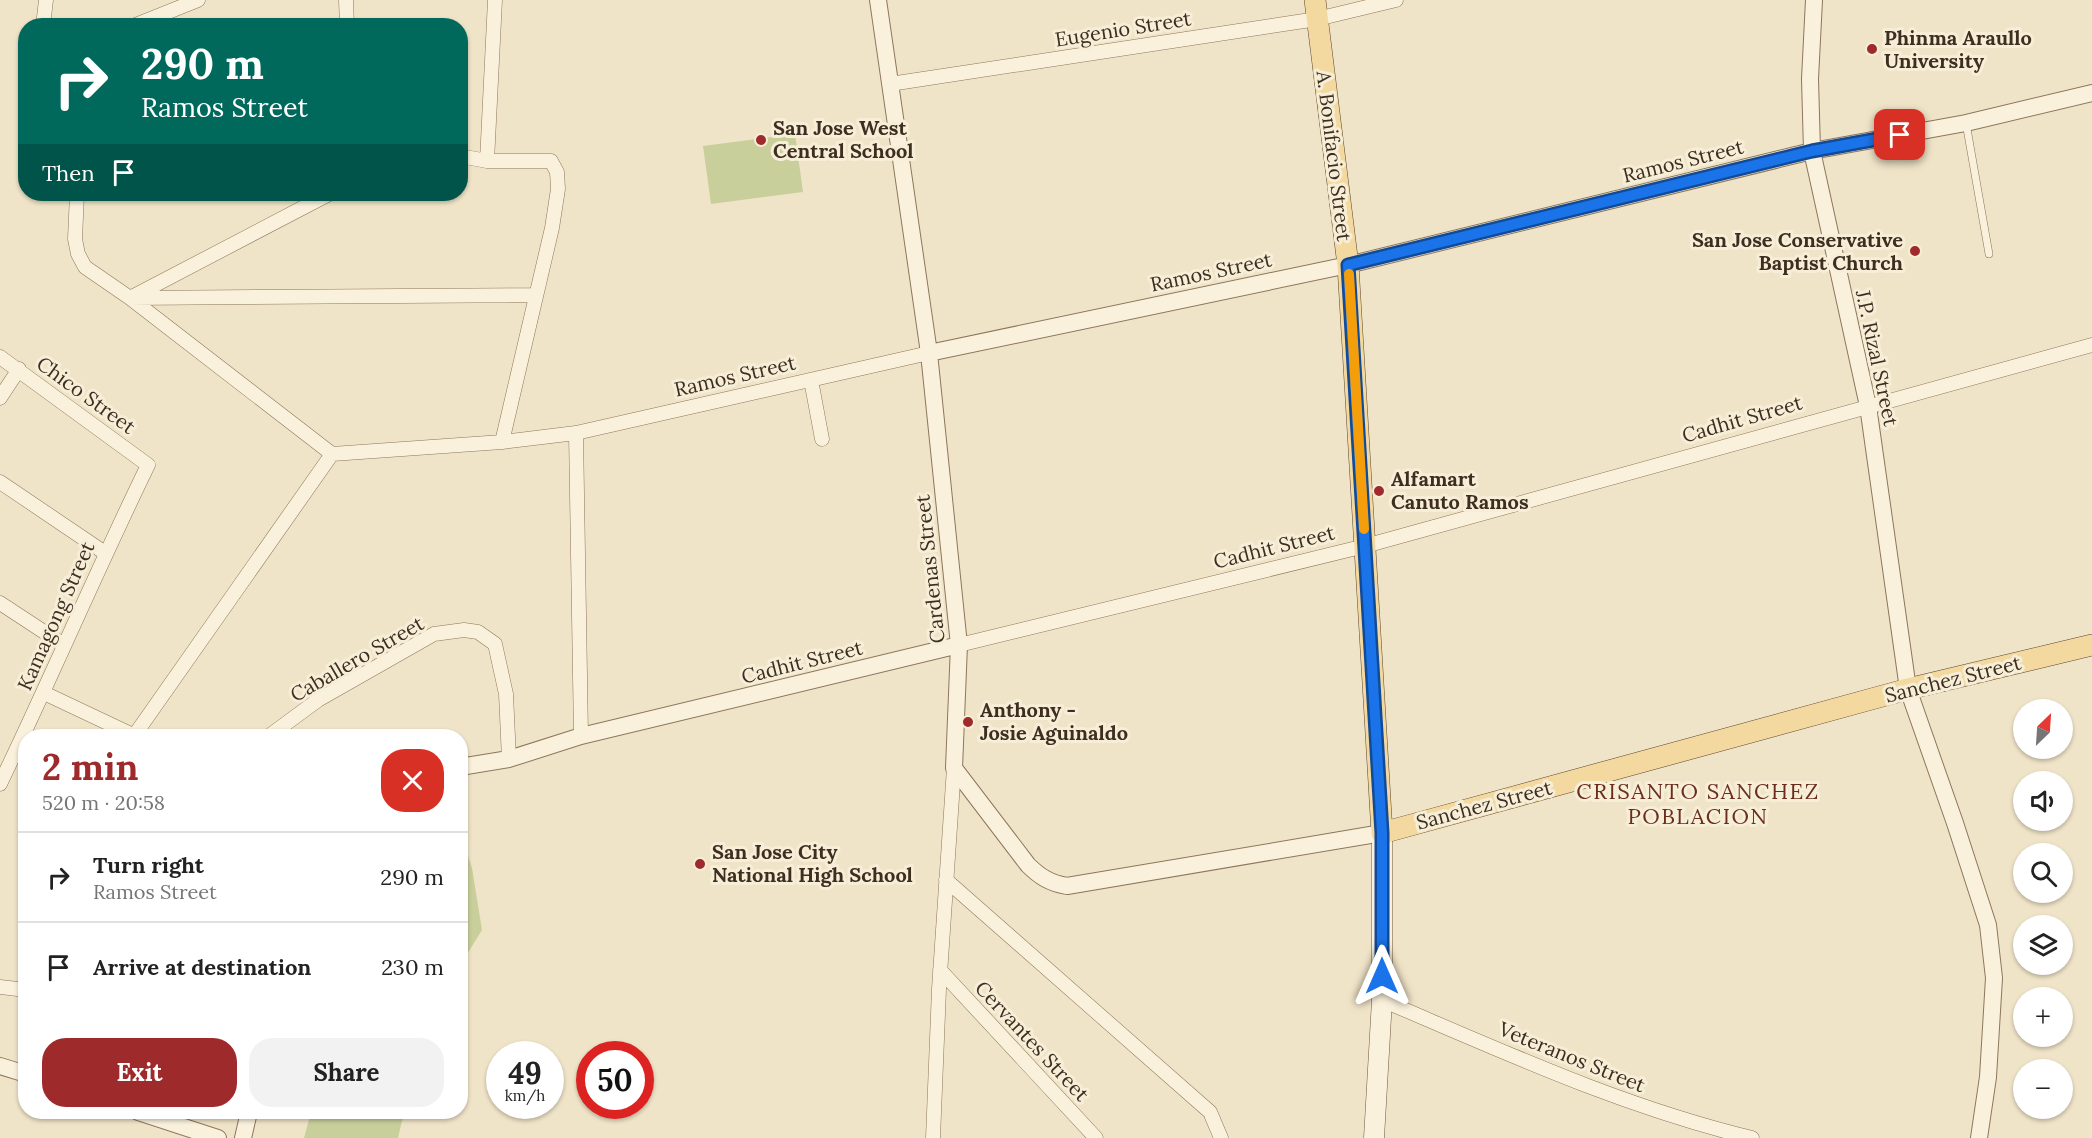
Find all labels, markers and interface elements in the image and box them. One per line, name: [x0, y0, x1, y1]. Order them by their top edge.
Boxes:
street label: Eugenio Street: [1053, 5, 1193, 52]
place label: Phinma Araullo University: [1884, 25, 2032, 73]
text: 290 m: [141, 37, 264, 91]
icon: right: [42, 42, 120, 120]
marker: Phinma Araullo University: [1865, 42, 1879, 56]
street label: A. Bonifacio Street: [1312, 68, 1357, 243]
text: Ramos Street: [141, 90, 308, 124]
pin: [1874, 109, 1925, 160]
place label: San Jose West Central School: [773, 115, 913, 163]
icon: arrive: [1883, 118, 1916, 151]
marker: San Jose West Central School: [754, 133, 768, 147]
street label: Ramos Street: [1620, 133, 1746, 188]
icon: arrive: [107, 156, 140, 189]
text: Then: [42, 159, 95, 187]
place label: San Jose Conservative Baptist Church: [1692, 227, 1904, 275]
marker: San Jose Conservative Baptist Church: [1908, 244, 1922, 258]
street label: Ramos Street: [1148, 246, 1274, 297]
street label: J.P. Rizal Street: [1851, 286, 1904, 429]
street label: Ramos Street: [672, 349, 798, 402]
street label: Chico Street: [32, 350, 141, 439]
street label: Cadhit Street: [1679, 389, 1805, 448]
place label: Alfamart Canuto Ramos: [1391, 466, 1529, 514]
marker: Alfamart Canuto Ramos: [1372, 484, 1386, 498]
street label: Cardenas Street: [909, 493, 950, 645]
street label: Cadhit Street: [1211, 519, 1337, 574]
street label: Kamagong Street: [12, 537, 100, 694]
street label: Caballero Street: [285, 610, 428, 707]
street label: Cadhit Street: [739, 634, 865, 689]
street label: Sanchez Street: [1882, 649, 2024, 708]
place label: Anthony - Josie Aguinaldo: [980, 697, 1128, 745]
north arrow: [2013, 699, 2073, 759]
map controls: [2013, 699, 2073, 1119]
marker: Anthony - Josie Aguinaldo: [961, 715, 975, 729]
text: 2 min: [42, 744, 139, 790]
button: close: [381, 749, 444, 812]
button: sound: [2013, 771, 2073, 831]
street label: Sanchez Street: [1413, 774, 1555, 835]
district label: CRISANTO SANCHEZ POBLACION: [1576, 777, 1820, 830]
text: 520 m · 20:58: [42, 790, 165, 815]
place label: San Jose City National High School: [712, 839, 913, 887]
button: search: [2013, 843, 2073, 903]
text: Turn right: [93, 851, 204, 879]
marker: San Jose City National High School: [693, 857, 707, 871]
icon: right: [42, 861, 75, 894]
text: 290 m: [380, 863, 444, 891]
text: Ramos Street: [93, 879, 217, 904]
button: layers: [2013, 915, 2073, 975]
position arrow: [1350, 944, 1414, 1008]
icon: arrive: [42, 951, 75, 984]
text: Arrive at destination: [93, 953, 311, 981]
text: 230 m: [381, 953, 444, 981]
street label: Cervantes Street: [970, 975, 1095, 1106]
button: +: [2013, 987, 2073, 1047]
street label: Veteranos Street: [1495, 1015, 1649, 1097]
button: Exit: [42, 1038, 237, 1107]
button: Share: [249, 1038, 444, 1107]
speed limit sign: 50: [576, 1041, 654, 1119]
text: 49: [508, 1054, 542, 1092]
button: −: [2013, 1059, 2073, 1119]
text: km/h: [505, 1086, 545, 1105]

